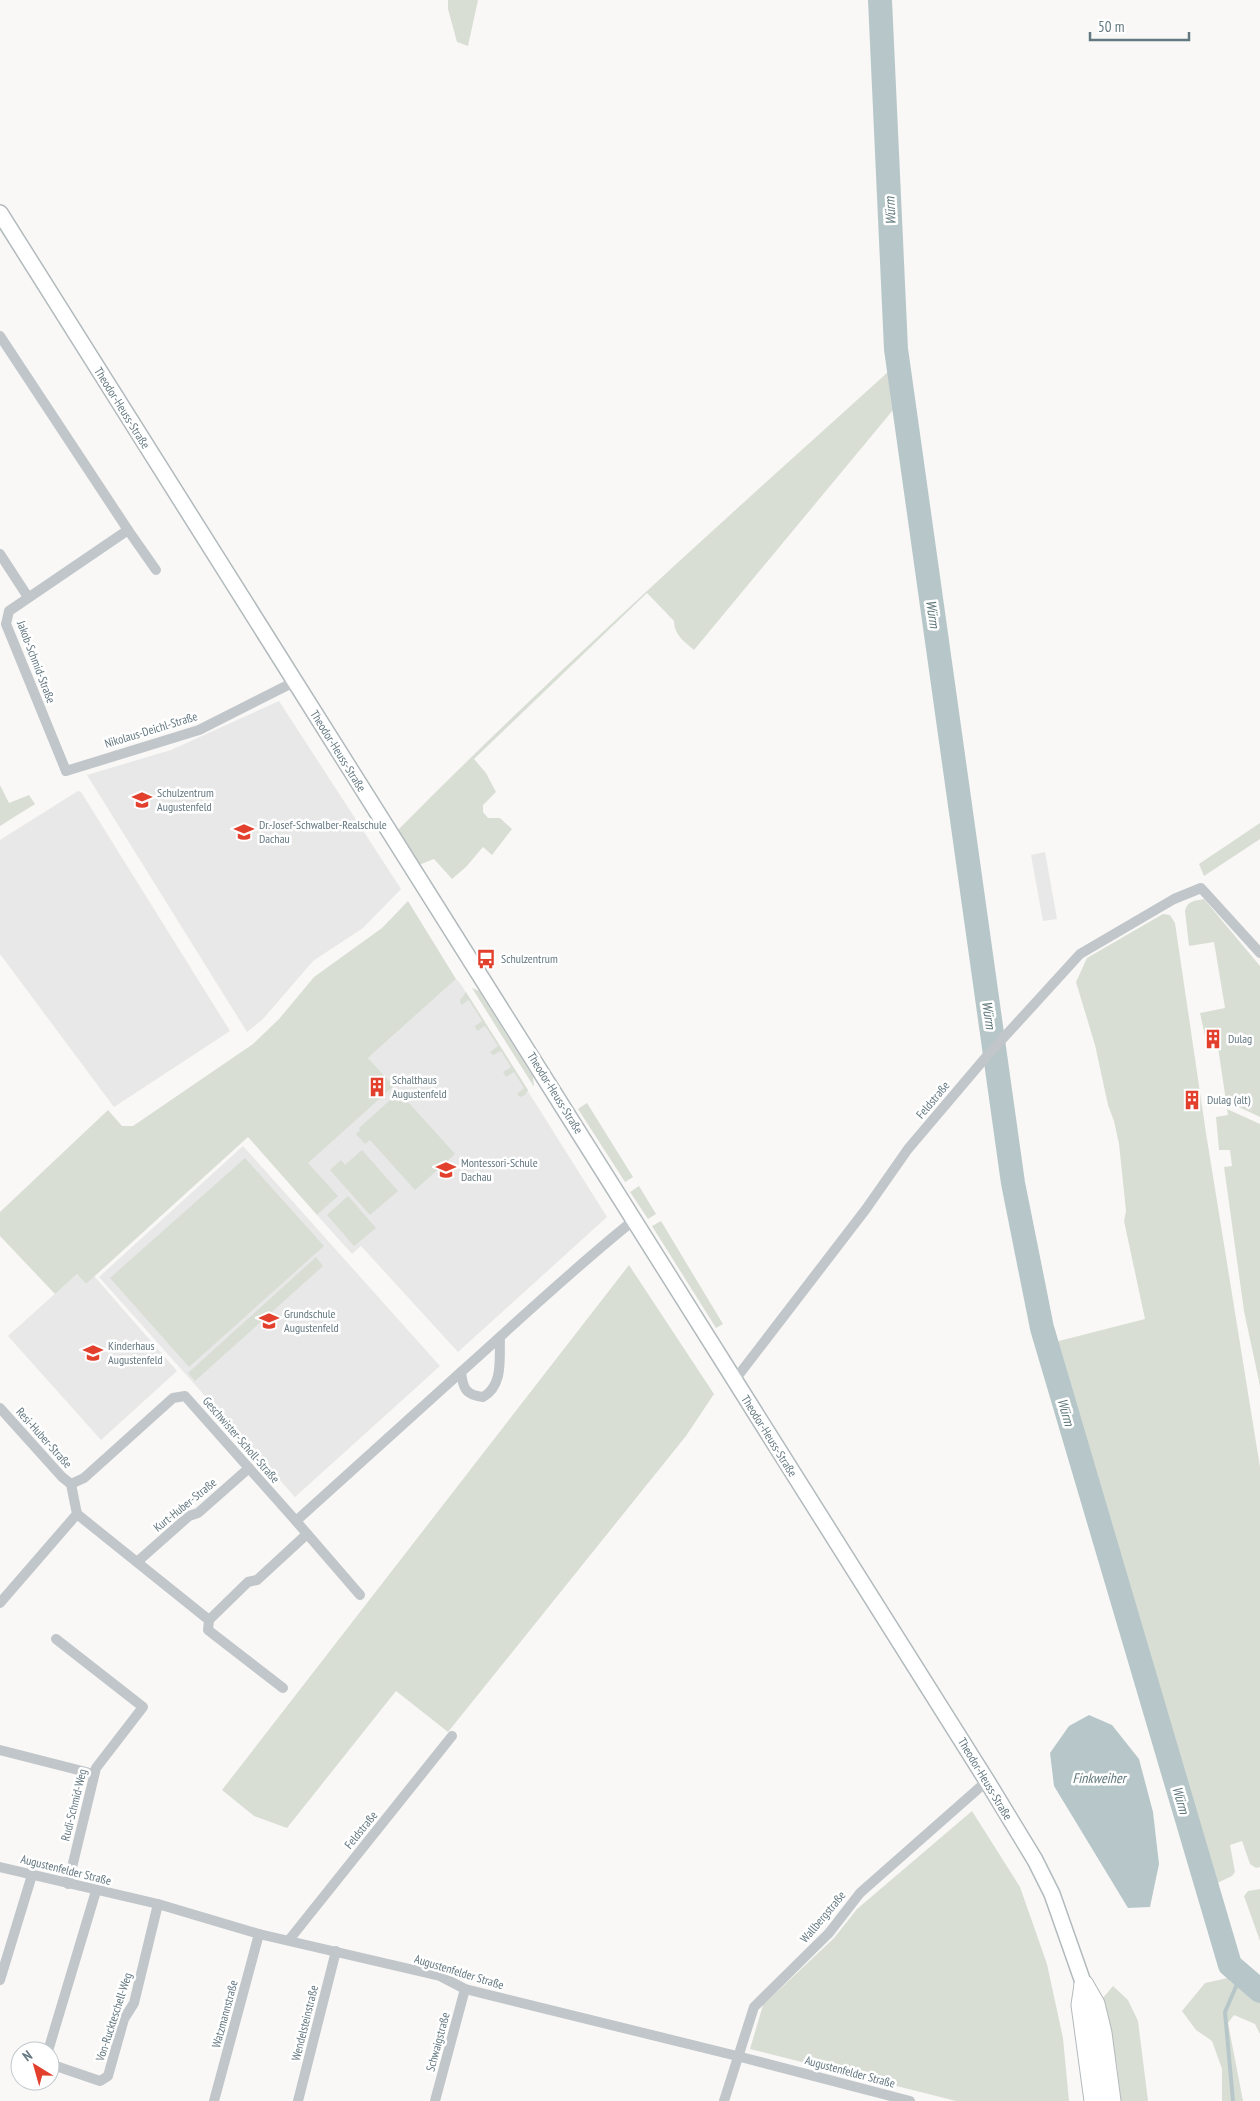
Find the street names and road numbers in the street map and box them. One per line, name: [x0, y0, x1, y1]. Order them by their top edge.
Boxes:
street label: Theodor-Heuss-Straße: [91, 364, 154, 451]
street label: Jakob-Schmid-Straße: [13, 617, 59, 705]
street label: Theodor-Heuss-Straße: [307, 707, 370, 794]
street label: Nikolaus-Deichl-Straße: [103, 708, 199, 751]
street label: Theodor-Heuss-Straße: [524, 1049, 587, 1136]
street label: Feldstraße: [913, 1078, 953, 1121]
street label: Theodor-Heuss-Straße: [738, 1392, 801, 1479]
street label: Geschwister-Scholl-Straße: [200, 1393, 283, 1486]
street label: Resi-Huber-Straße: [13, 1404, 76, 1471]
street label: Kurt-Huber-Straße: [150, 1475, 219, 1535]
street label: Theodor-Heuss-Straße: [955, 1735, 1016, 1823]
street label: Rudi-Schmid-Weg: [57, 1767, 90, 1842]
street label: Feldstraße: [341, 1808, 380, 1852]
street label: Augustenfelder Straße: [19, 1851, 113, 1888]
street label: Wallbergstraße: [797, 1888, 849, 1946]
street label: Augustenfelder Straße: [413, 1951, 506, 1992]
street label: Von-Ruckteschell-Weg: [92, 1971, 135, 2064]
street label: Watzmannstraße: [208, 1978, 241, 2049]
street label: Wendelsteinstraße: [288, 1984, 321, 2062]
street label: Schwaigstraße: [422, 2011, 453, 2073]
street label: Augustenfelder Straße: [803, 2052, 897, 2091]

